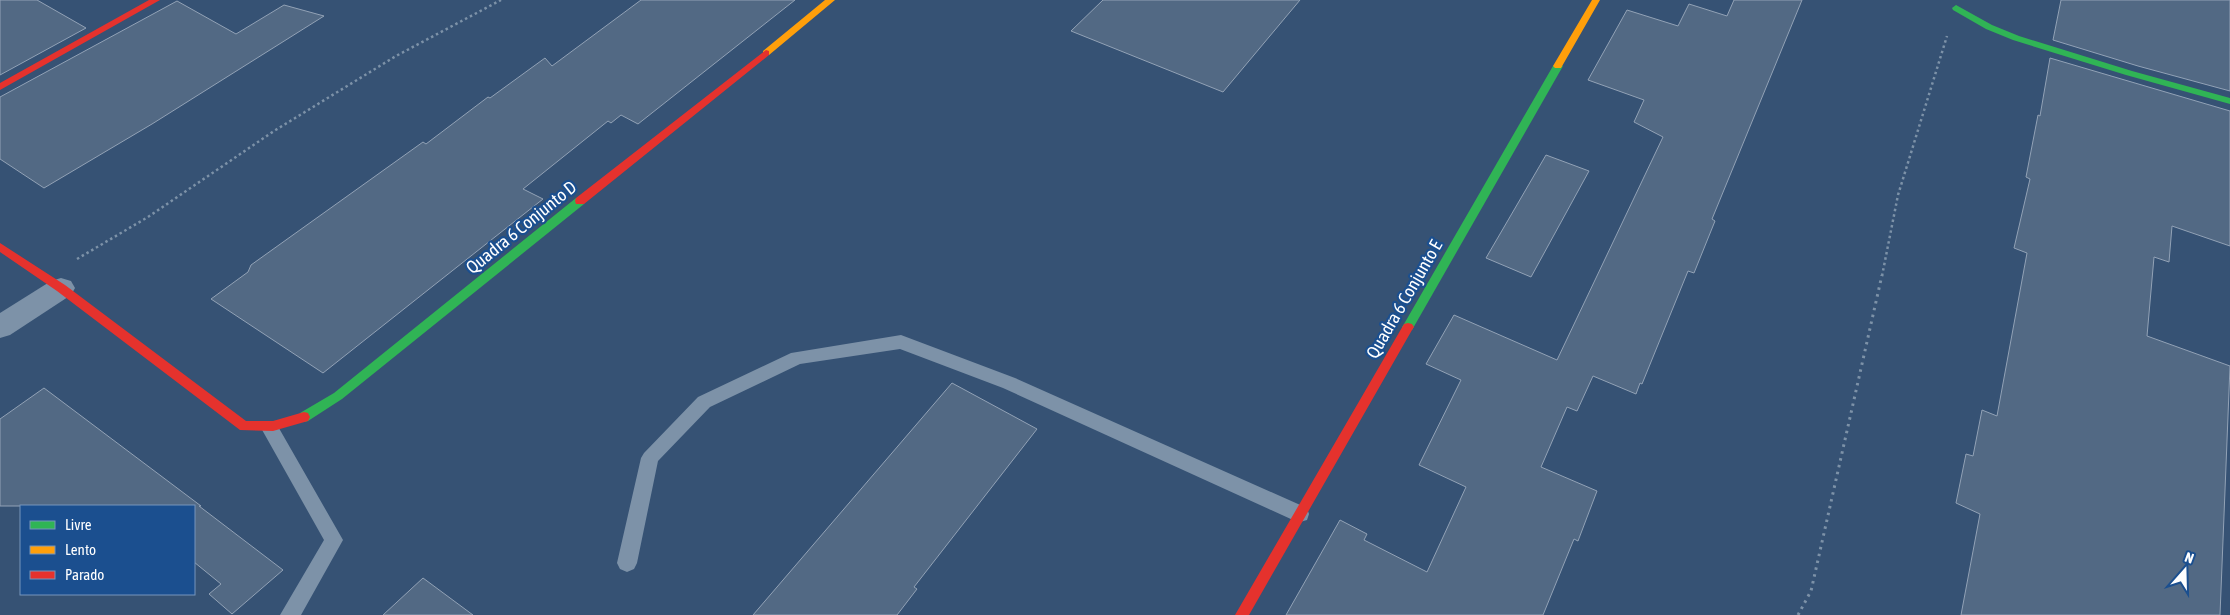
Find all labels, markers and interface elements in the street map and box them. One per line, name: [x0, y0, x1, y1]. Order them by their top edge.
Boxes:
street label: Quadra 6 Conjunto D: [462, 176, 580, 278]
street label: Quadra 6 Conjunto E: [1362, 236, 1447, 362]
legend: [20, 505, 195, 595]
text: Livre: [65, 516, 92, 533]
text: Lento: [65, 541, 96, 558]
north arrow: [2160, 545, 2210, 595]
text: N: [2183, 549, 2196, 567]
text: Parado: [65, 566, 104, 583]

